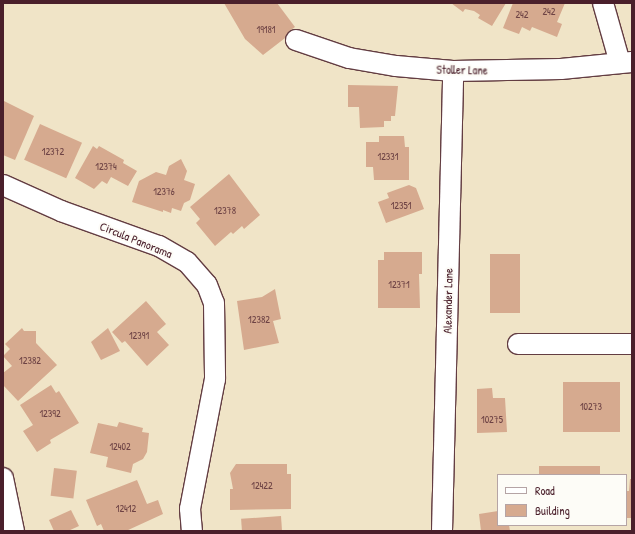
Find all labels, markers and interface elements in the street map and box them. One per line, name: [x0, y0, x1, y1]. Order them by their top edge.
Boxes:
house number: 242: [542, 6, 556, 18]
house number: 242: [515, 9, 529, 21]
house number: 19181: [257, 24, 275, 36]
street label: Stoller Lane: [436, 62, 488, 78]
house number: 12372: [42, 146, 64, 158]
house number: 12331: [378, 151, 398, 163]
house number: 12374: [95, 161, 117, 173]
house number: 12376: [153, 186, 175, 198]
house number: 12351: [391, 200, 411, 212]
house number: 12378: [214, 205, 236, 217]
street label: Circula Panorama: [98, 219, 174, 261]
street label: Alexander Lane: [440, 268, 456, 334]
house number: 12371: [388, 279, 410, 291]
house number: 12382: [248, 314, 270, 326]
house number: 12391: [129, 330, 149, 342]
house number: 12382: [19, 355, 41, 367]
house number: 10273: [580, 401, 602, 413]
house number: 12392: [39, 408, 61, 420]
house number: 10275: [481, 414, 503, 426]
house number: 12402: [109, 441, 131, 453]
legend: [497, 474, 627, 526]
house number: 12422: [251, 480, 273, 492]
text: Road: [535, 482, 555, 499]
text: Building: [535, 502, 570, 519]
house number: 12412: [116, 503, 136, 515]

